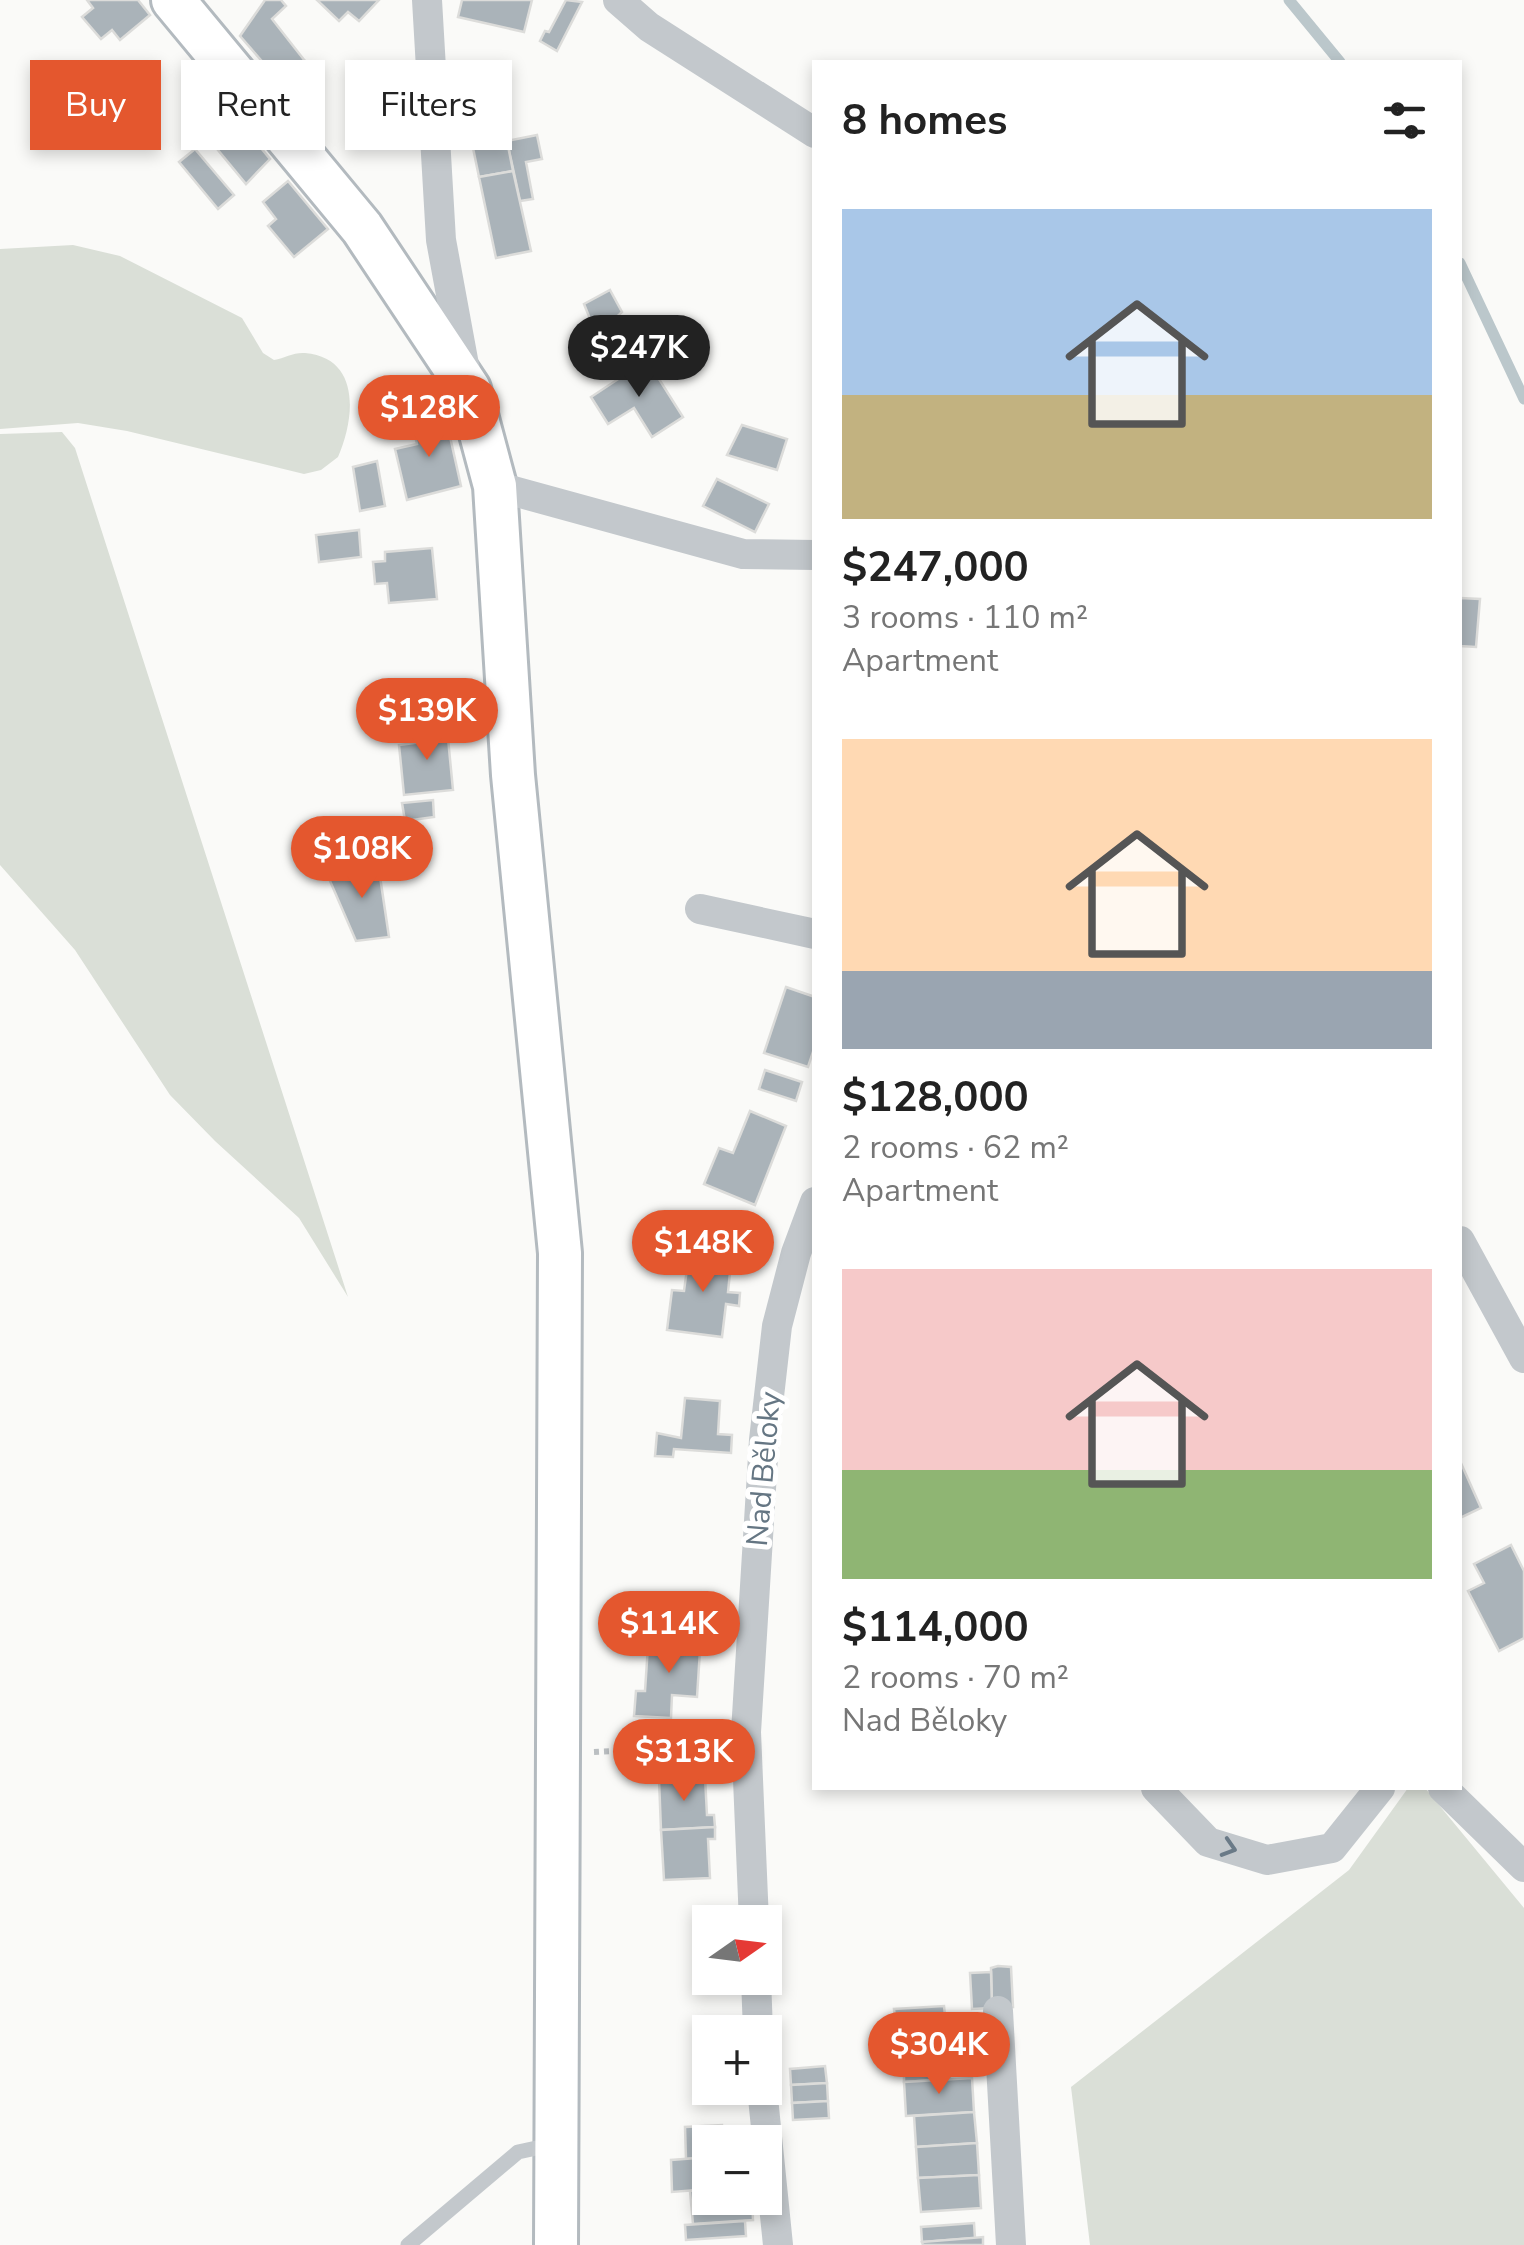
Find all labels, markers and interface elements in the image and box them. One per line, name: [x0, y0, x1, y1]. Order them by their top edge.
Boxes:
chip: Buy: [30, 60, 161, 150]
chip: Rent: [181, 60, 325, 150]
chip: Filters: [345, 60, 512, 150]
text: 8 homes: [842, 92, 1007, 149]
icon: filters: [1377, 93, 1432, 148]
icon: home: [1047, 274, 1227, 454]
pin: $247K: [569, 315, 709, 400]
text: $247K: [590, 326, 688, 369]
pin: $128K: [359, 375, 499, 460]
text: $128K: [380, 386, 478, 429]
text: $247,000: [842, 539, 1029, 596]
text: 3 rooms · 110 m²: [842, 596, 1088, 639]
text: Apartment: [842, 639, 998, 682]
pin: $139K: [357, 678, 497, 763]
text: $139K: [378, 689, 476, 732]
icon: home: [1047, 804, 1227, 984]
pin: $108K: [292, 816, 432, 901]
text: $108K: [313, 827, 411, 870]
text: $128,000: [842, 1069, 1029, 1126]
text: 2 rooms · 62 m²: [842, 1126, 1069, 1169]
text: Apartment: [842, 1169, 998, 1212]
pin: $148K: [633, 1210, 773, 1295]
text: $148K: [654, 1221, 752, 1264]
icon: home: [1047, 1334, 1227, 1514]
street label: Nad Běloky: [737, 1389, 791, 1548]
pin: $114K: [599, 1591, 739, 1676]
text: $114,000: [842, 1599, 1029, 1656]
text: $114K: [620, 1602, 718, 1645]
text: 2 rooms · 70 m²: [842, 1656, 1069, 1699]
text: Nad Běloky: [842, 1699, 1007, 1742]
pin: $313K: [614, 1719, 754, 1804]
text: $313K: [635, 1730, 733, 1773]
one-way arrow: [1220, 1836, 1237, 1857]
north arrow: [692, 1905, 782, 1995]
map controls: [692, 1905, 782, 2215]
pin: $304K: [869, 2012, 1009, 2097]
button: +: [692, 2015, 782, 2105]
text: $304K: [890, 2023, 988, 2066]
button: −: [692, 2125, 782, 2215]

